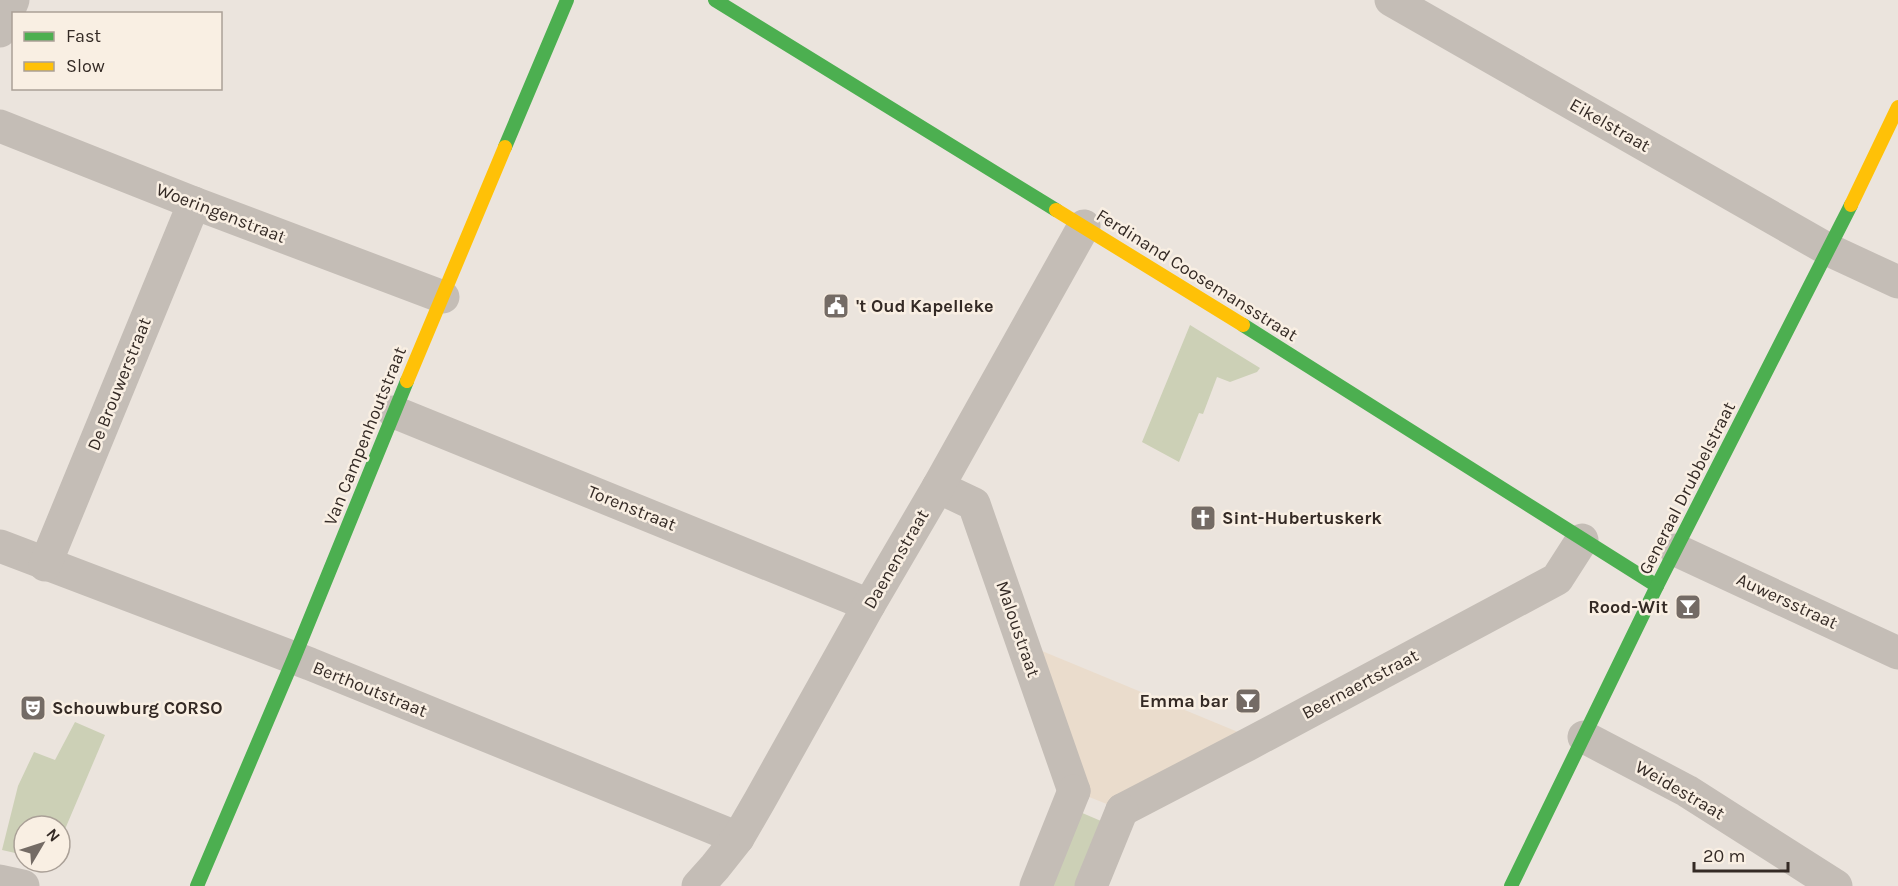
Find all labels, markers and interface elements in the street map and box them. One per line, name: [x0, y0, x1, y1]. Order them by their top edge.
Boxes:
legend: [12, 12, 222, 90]
text: Fast: [66, 25, 101, 47]
text: Slow: [66, 55, 105, 77]
street label: Eikelstraat: [1566, 93, 1654, 157]
street label: Woeringenstraat: [153, 178, 289, 248]
street label: Ferdinand Coosemansstraat: [1092, 204, 1302, 346]
public building icon: 't Oud Kapelleke: [821, 291, 851, 321]
place label: 't Oud Kapelleke: [856, 295, 994, 317]
street label: De Brouwerstraat: [82, 314, 156, 454]
street label: Van Campenhoutstraat: [319, 343, 411, 529]
street label: Generaal Drubbelstraat: [1634, 398, 1740, 578]
street label: Torenstraat: [585, 480, 680, 536]
church icon: Sint-Hubertuskerk: [1188, 503, 1218, 533]
street label: Daenenstraat: [859, 505, 933, 613]
place label: Sint-Hubertuskerk: [1222, 507, 1382, 529]
street label: Auwersstraat: [1733, 568, 1841, 634]
street label: Maloustraat: [991, 578, 1045, 680]
bar icon: Rood-Wit: [1673, 592, 1703, 622]
place label: Rood-Wit: [1588, 596, 1668, 618]
street label: Beernaertstraat: [1298, 644, 1422, 724]
street label: Berthoutstraat: [310, 656, 431, 722]
bar icon: Emma bar: [1233, 686, 1263, 716]
place label: Emma bar: [1140, 690, 1228, 712]
theatre icon: Schouwburg CORSO: [18, 693, 48, 723]
place label: Schouwburg CORSO: [52, 697, 223, 719]
street label: Weidestraat: [1631, 756, 1729, 824]
north arrow: [12, 814, 72, 874]
text: N: [42, 824, 64, 845]
scale bar: [1694, 835, 1788, 873]
text: 20 m: [1703, 845, 1745, 867]

